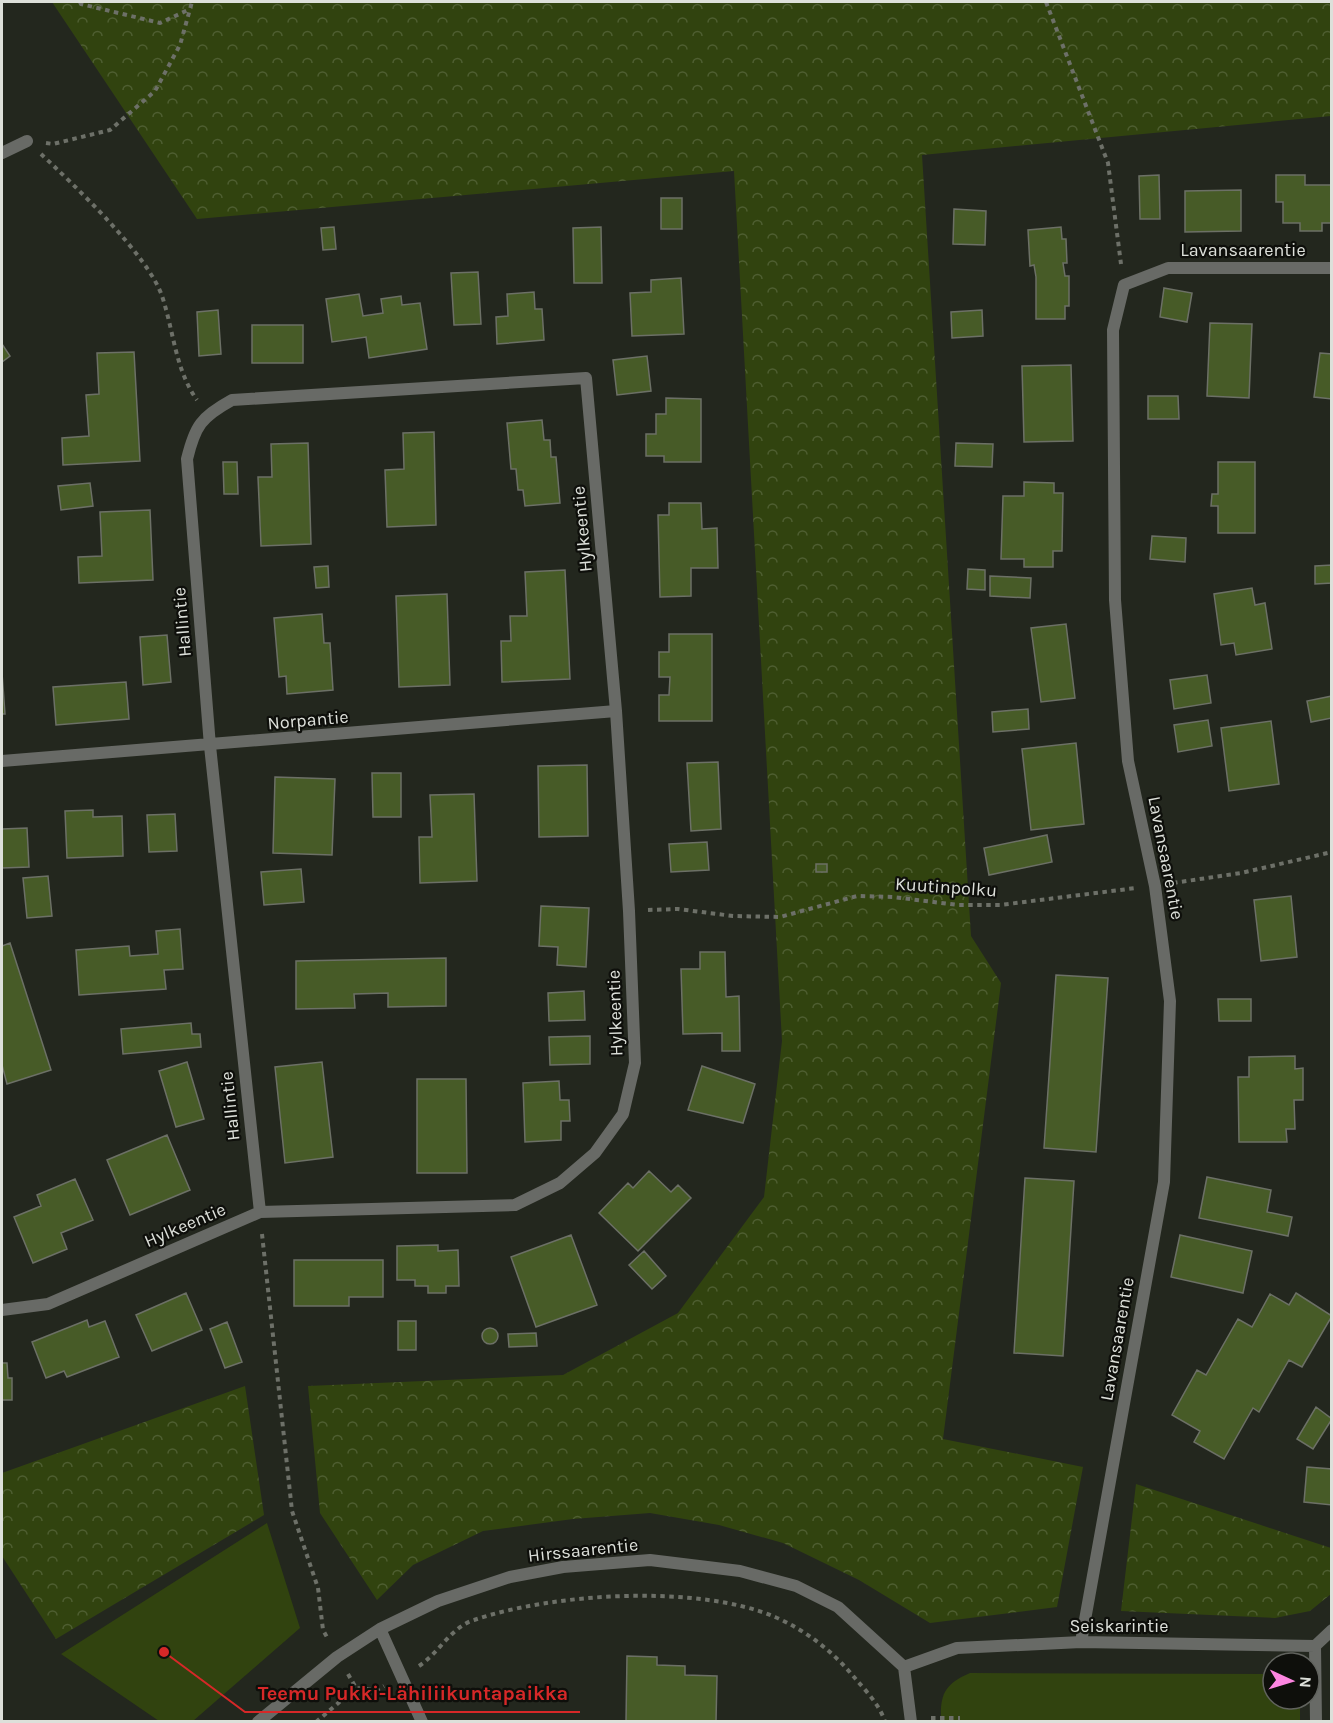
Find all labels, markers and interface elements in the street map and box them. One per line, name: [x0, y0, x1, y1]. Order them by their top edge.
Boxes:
street label: Lavansaarentie: [1180, 239, 1306, 261]
street label: Hylkeentie: [567, 485, 597, 573]
street label: Hallintie: [168, 586, 196, 658]
street label: Norpantie: [267, 705, 349, 735]
street label: Lavansaarentie: [1143, 794, 1189, 922]
street label: Kuutinpolku: [894, 872, 998, 902]
street label: Hylkeentie: [603, 969, 627, 1057]
street label: Hallintie: [215, 1070, 245, 1142]
street label: Hylkeentie: [141, 1198, 229, 1252]
street label: Lavansaarentie: [1095, 1275, 1139, 1403]
street label: Hirssaarentie: [527, 1533, 639, 1567]
street label: Seiskarintie: [1069, 1615, 1169, 1637]
north arrow: [1261, 1651, 1321, 1711]
callout: Teemu Pukki-Lähiliikuntapaikka: [245, 1674, 580, 1712]
text: N: [1296, 1676, 1315, 1688]
text: Teemu Pukki-Lähiliikuntapaikka: [258, 1682, 568, 1705]

